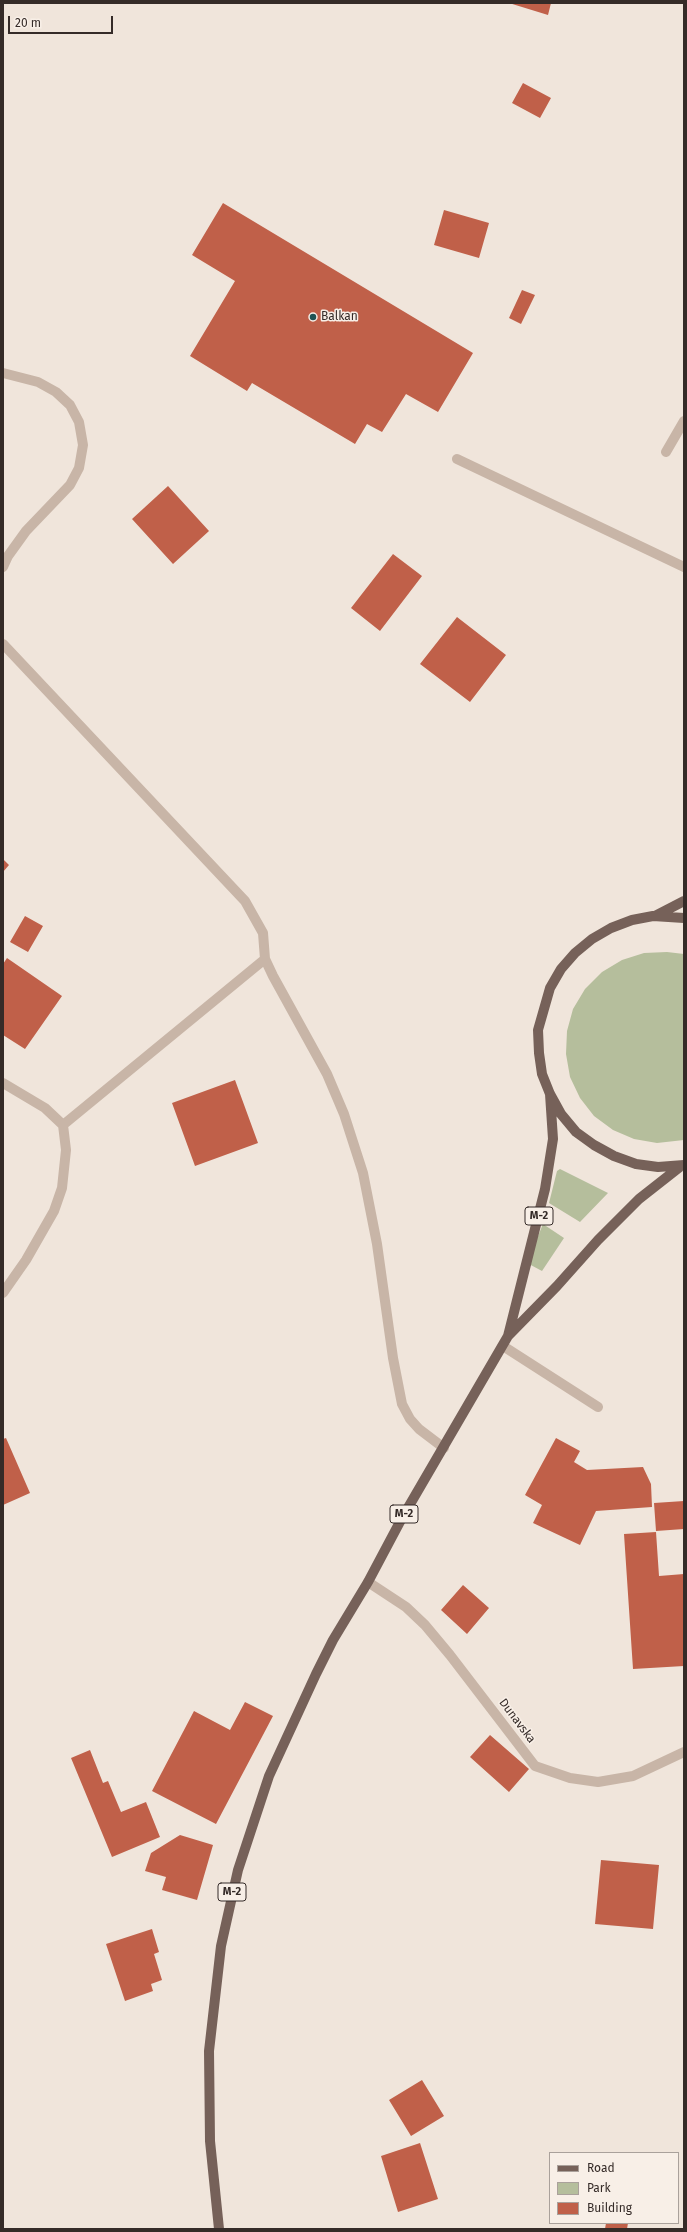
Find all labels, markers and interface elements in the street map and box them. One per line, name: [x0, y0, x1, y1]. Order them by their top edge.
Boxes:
scale bar: [10, 8, 115, 34]
text: 20 m: [15, 16, 41, 30]
place label: Balkan: [321, 310, 358, 324]
marker: Balkan: [308, 312, 318, 322]
road number: M-2: [525, 1207, 553, 1225]
road number: M-2: [390, 1505, 418, 1523]
street label: Dunavska: [496, 1696, 538, 1746]
road number: M-2: [218, 1883, 246, 1901]
legend: [549, 2152, 679, 2224]
text: Road: [587, 2161, 615, 2175]
text: Park: [587, 2181, 611, 2195]
text: Building: [587, 2201, 632, 2215]

